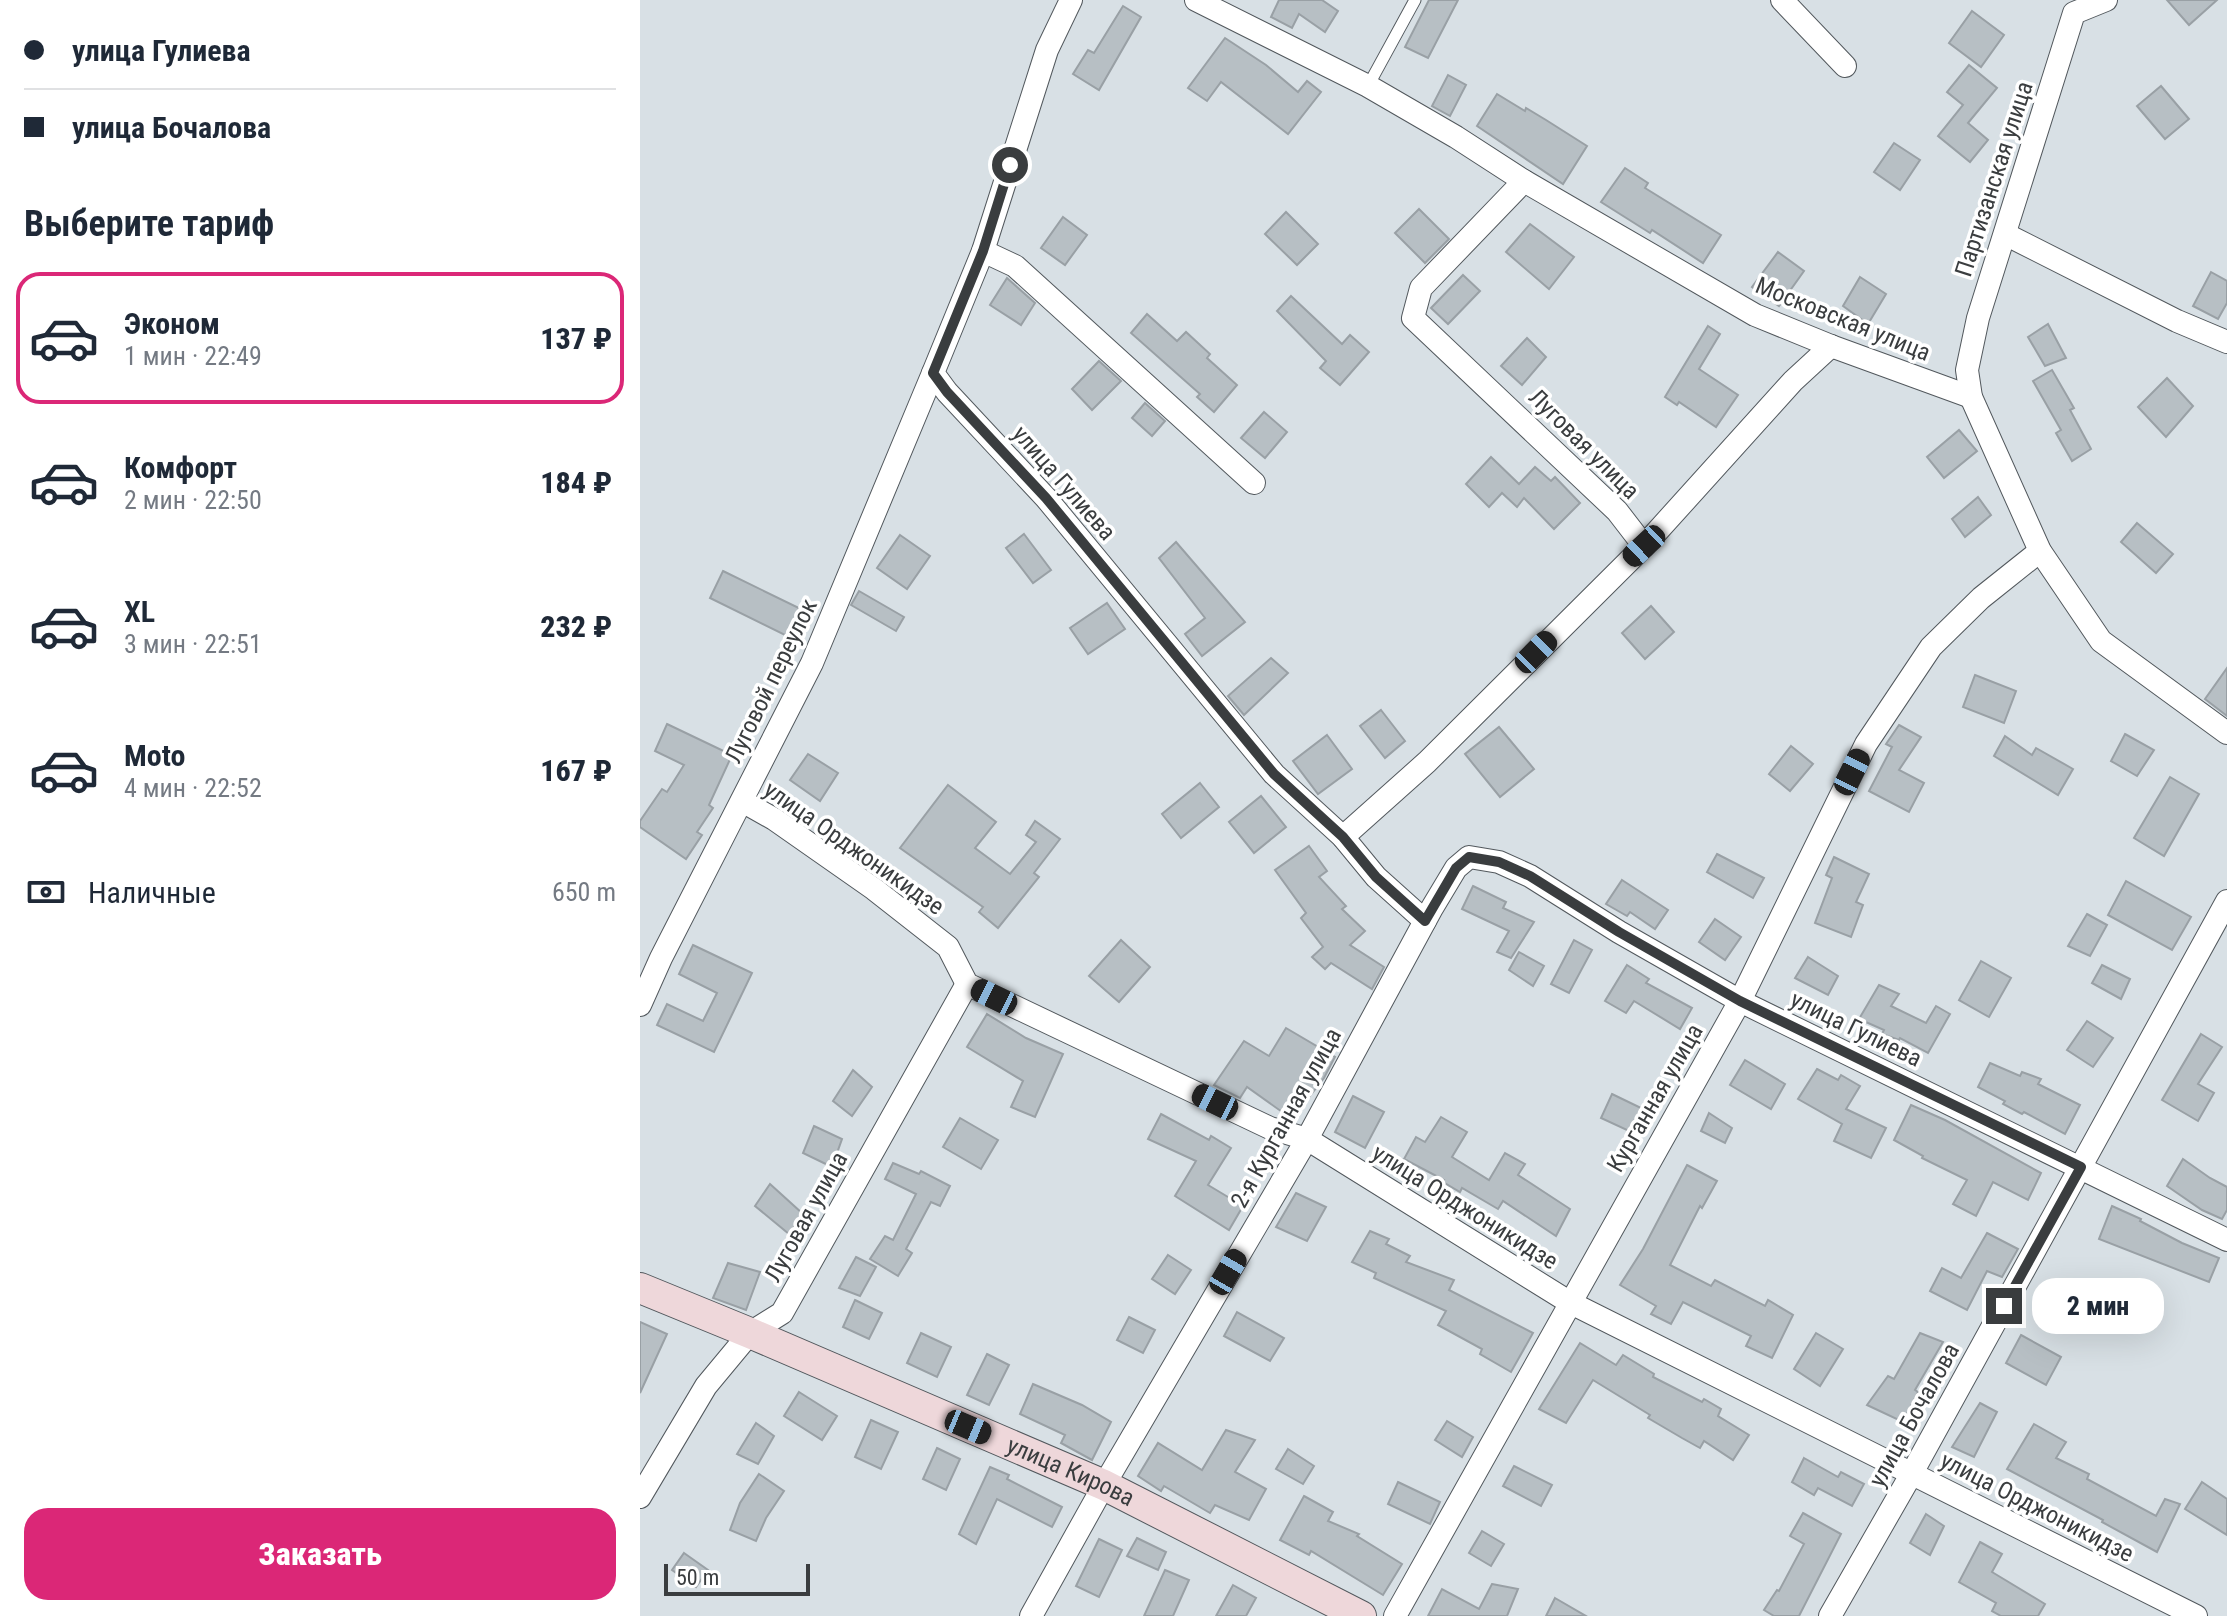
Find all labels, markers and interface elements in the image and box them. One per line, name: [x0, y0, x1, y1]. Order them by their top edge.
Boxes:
text: улица Гулиева: [72, 33, 251, 68]
street label: Партизанская улица: [1949, 78, 2039, 280]
text: улица Бочалова: [72, 110, 271, 145]
route start: [992, 147, 1028, 183]
text: Выберите тариф: [24, 203, 274, 245]
street label: Московская улица: [1752, 271, 1934, 367]
icon: car: [28, 302, 100, 374]
text: Эконом: [124, 306, 220, 341]
text: 137 ₽: [540, 321, 612, 356]
text: 1 мин · 22:49: [124, 341, 262, 371]
street label: Луговая улица: [1523, 383, 1645, 505]
street label: улица Гулиева: [1007, 420, 1121, 546]
icon: car: [28, 446, 100, 518]
text: Комфорт: [124, 450, 237, 485]
text: 184 ₽: [540, 465, 612, 500]
text: 2 мин · 22:50: [124, 485, 262, 515]
car: [1618, 521, 1670, 571]
icon: car: [28, 590, 100, 662]
text: XL: [124, 594, 155, 629]
street label: Луговой переулок: [719, 594, 823, 768]
text: 232 ₽: [540, 609, 612, 644]
car: [1511, 627, 1561, 677]
text: 3 мин · 22:51: [124, 629, 262, 659]
icon: car: [28, 734, 100, 806]
text: Moto: [124, 738, 185, 773]
car: [1831, 745, 1873, 799]
text: 167 ₽: [540, 753, 612, 788]
text: 4 мин · 22:52: [124, 773, 262, 803]
street label: улица Орджоникидзе: [759, 775, 949, 921]
icon: cash: [24, 870, 68, 914]
text: Наличные: [88, 875, 216, 910]
text: 650 m: [552, 877, 616, 907]
car: [967, 976, 1021, 1018]
street label: улица Гулиева: [1786, 985, 1926, 1073]
street label: Курганная улица: [1601, 1019, 1709, 1177]
street label: 2-я Курганная улица: [1225, 1023, 1347, 1213]
car: [1188, 1081, 1242, 1123]
street label: улица Орджоникидзе: [1367, 1139, 1563, 1275]
street label: Луговая улица: [759, 1147, 853, 1287]
car: [1206, 1245, 1250, 1299]
callout: 2 мин: [2032, 1278, 2164, 1334]
route end: [1986, 1288, 2022, 1324]
text: 2 мин: [2067, 1291, 2129, 1321]
street label: улица Бочалова: [1863, 1338, 1965, 1492]
car: [941, 1407, 995, 1447]
street label: улица Кирова: [1003, 1431, 1139, 1512]
street label: улица Орджоникидзе: [1936, 1446, 2138, 1568]
button: Заказать: [24, 1508, 616, 1600]
scale bar: [664, 1560, 810, 1596]
text: 50 m: [676, 1565, 719, 1590]

